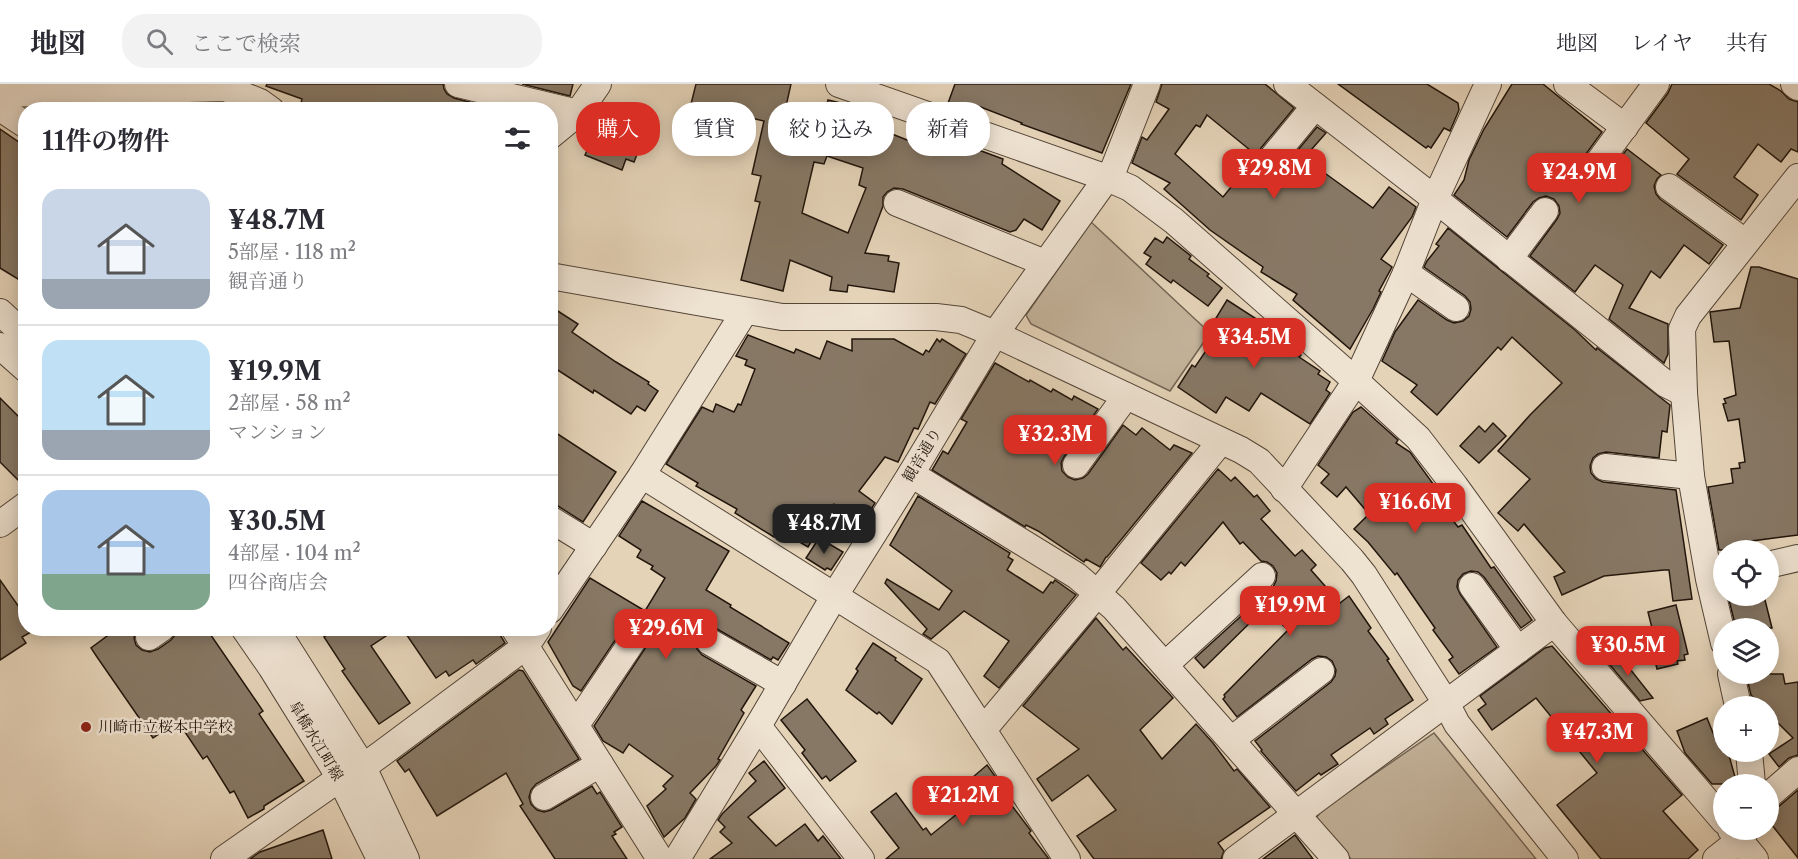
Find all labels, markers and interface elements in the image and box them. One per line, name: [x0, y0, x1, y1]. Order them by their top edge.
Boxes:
search box: [122, 14, 542, 68]
icon: search: [143, 25, 176, 58]
text: 地図: [30, 26, 86, 60]
text: ここで検索: [191, 30, 301, 57]
text: 地図: [1556, 30, 1598, 55]
text: レイヤ: [1631, 30, 1693, 55]
text: 共有: [1726, 30, 1768, 55]
chip: 購入: [576, 102, 660, 156]
chip: 賃貸: [672, 102, 756, 156]
chip: 絞り込み: [768, 102, 894, 156]
chip: 新着: [906, 102, 990, 156]
icon: filters: [501, 122, 534, 155]
text: 11件の物件: [42, 125, 169, 157]
pin: ¥29.8M: [1225, 149, 1323, 200]
pin: ¥24.9M: [1530, 153, 1628, 204]
text: ¥29.8M: [1236, 156, 1312, 180]
text: ¥24.9M: [1541, 160, 1617, 184]
text: ¥48.7M: [228, 204, 325, 236]
icon: home: [90, 213, 162, 285]
text: 5部屋 · 118 m²: [228, 240, 356, 264]
text: 観音通り: [228, 269, 308, 293]
pin: ¥34.5M: [1205, 318, 1303, 369]
text: ¥34.5M: [1217, 325, 1291, 349]
text: ¥19.9M: [228, 355, 322, 387]
icon: home: [90, 364, 162, 436]
text: 2部屋 · 58 m²: [228, 391, 351, 415]
pin: ¥32.3M: [1006, 415, 1104, 466]
text: マンション: [228, 420, 327, 444]
text: ¥32.3M: [1018, 422, 1092, 446]
street label: 観音通り: [898, 424, 945, 485]
pin: ¥16.6M: [1366, 483, 1464, 534]
text: ¥16.6M: [1378, 490, 1452, 514]
pin: ¥48.7M: [775, 504, 873, 555]
text: ¥30.5M: [228, 505, 326, 537]
text: ¥48.7M: [787, 511, 861, 535]
icon: home: [90, 514, 162, 586]
map controls: [1713, 540, 1779, 840]
button: locate: [1713, 540, 1779, 606]
text: 4部屋 · 104 m²: [228, 541, 361, 565]
text: 四谷商店会: [228, 570, 328, 594]
pin: ¥19.9M: [1241, 586, 1339, 637]
text: ¥19.9M: [1254, 593, 1326, 617]
pin: ¥29.6M: [617, 609, 715, 660]
text: ¥29.6M: [628, 616, 704, 640]
button: layers: [1713, 618, 1779, 684]
pin: ¥30.5M: [1579, 626, 1677, 677]
text: ¥30.5M: [1590, 633, 1666, 657]
button: +: [1713, 696, 1779, 762]
street label: 皐橋水江町線: [285, 697, 348, 784]
pin: ¥47.3M: [1548, 713, 1646, 764]
place label: 川崎市立桜本中学校: [98, 717, 233, 736]
marker: 川崎市立桜本中学校: [79, 720, 93, 734]
text: ¥47.3M: [1561, 720, 1633, 744]
button: −: [1713, 774, 1779, 840]
pin: ¥21.2M: [914, 776, 1012, 827]
text: ¥21.2M: [926, 783, 1000, 807]

